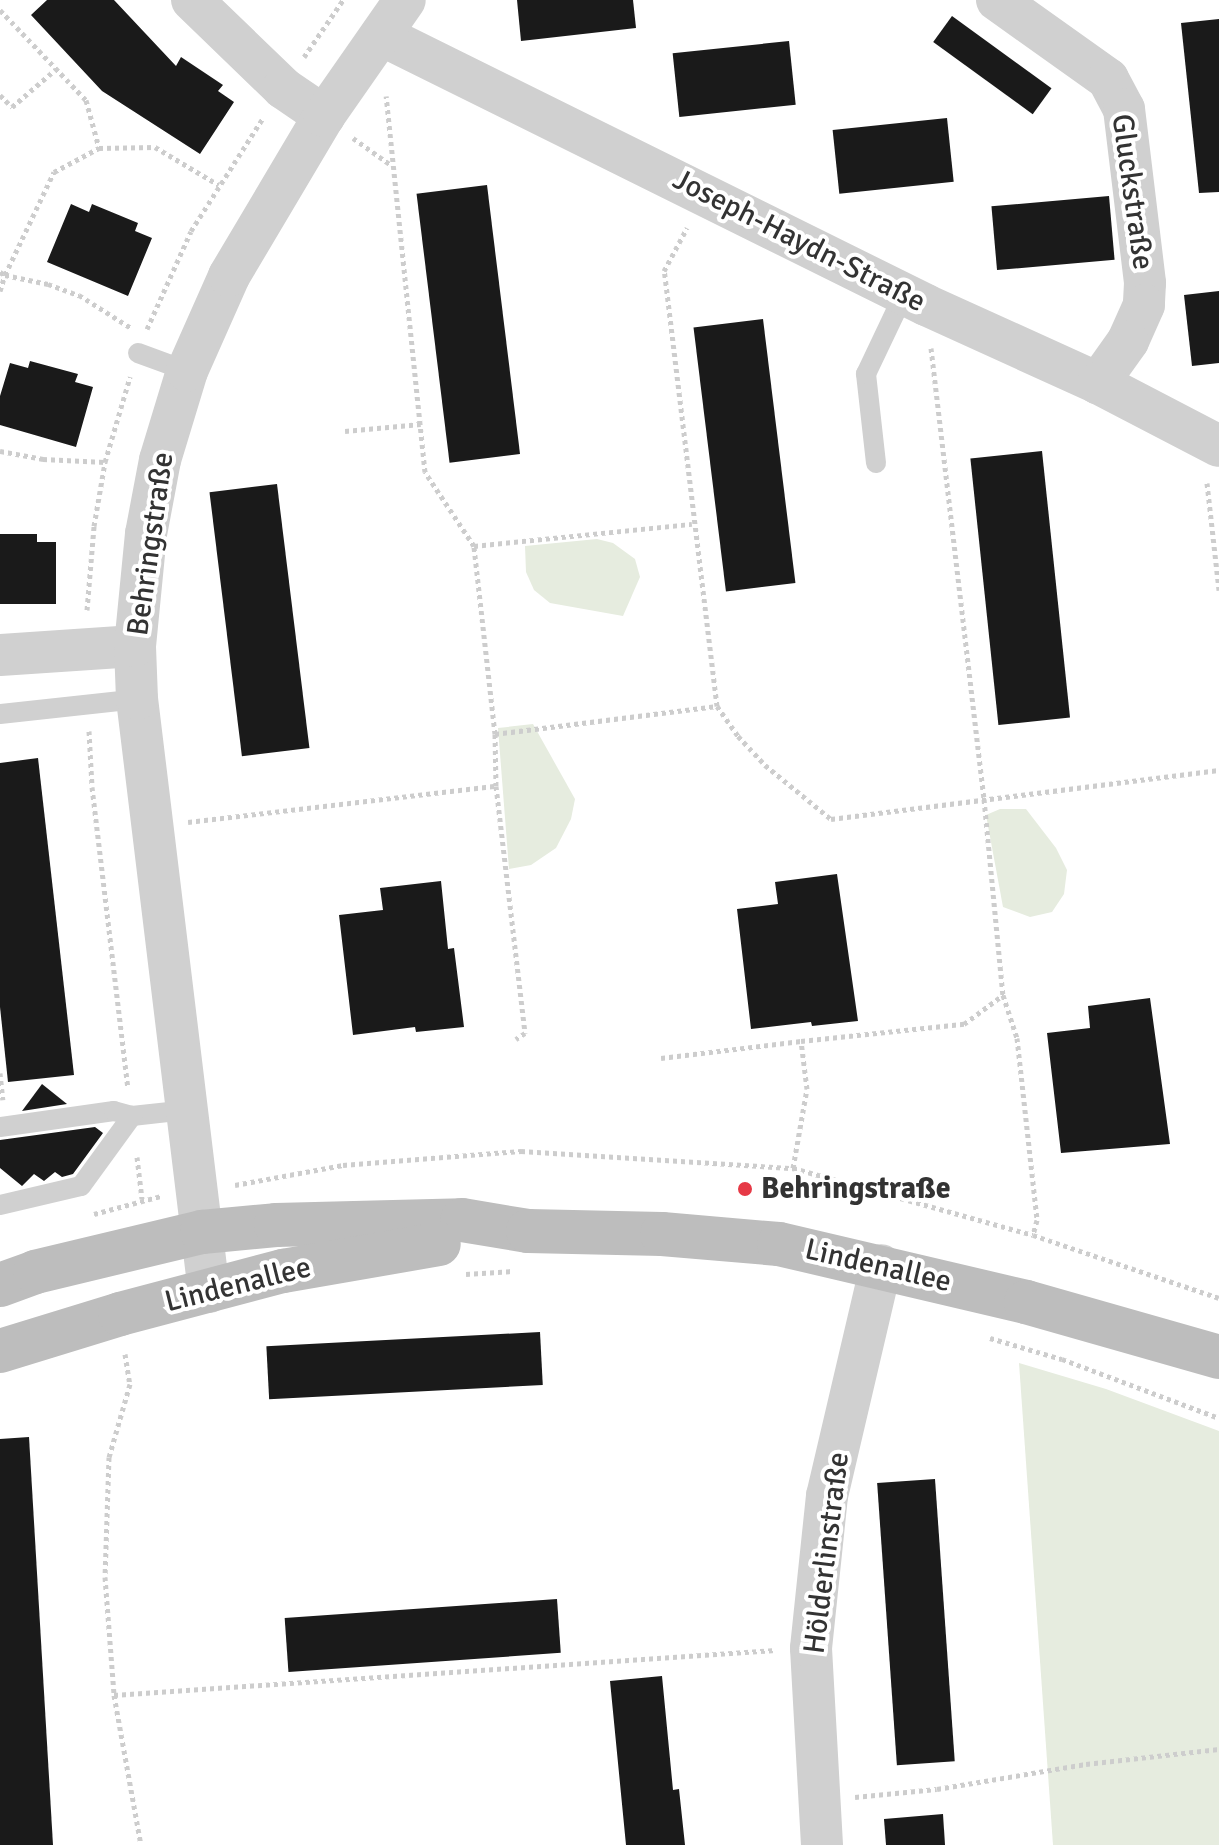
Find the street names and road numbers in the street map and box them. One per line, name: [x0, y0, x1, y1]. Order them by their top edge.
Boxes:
street label: Gluckstraße: [1103, 112, 1161, 272]
street label: Joseph-Haydn-Straße: [667, 162, 931, 320]
street label: Behringstraße: [120, 450, 182, 638]
street label: Lindenallee: [801, 1232, 955, 1300]
street label: Lindenallee: [161, 1249, 315, 1321]
street label: Hölderlinstraße: [797, 1450, 857, 1656]

